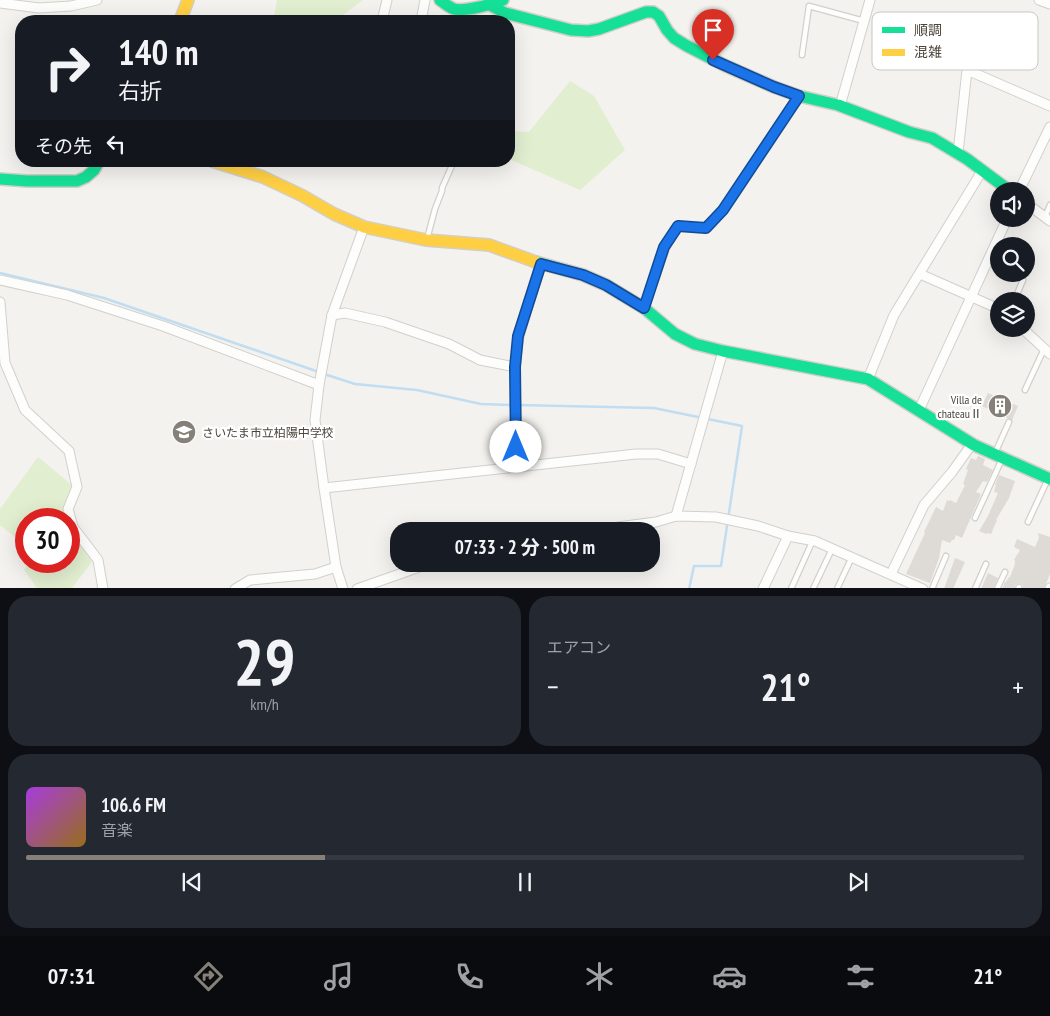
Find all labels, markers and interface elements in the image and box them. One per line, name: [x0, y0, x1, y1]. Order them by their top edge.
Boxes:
pin: [692, 9, 734, 60]
legend: [872, 12, 1038, 70]
icon: arrive: [699, 16, 727, 44]
text: 順調: [914, 21, 942, 39]
text: 140 m: [118, 29, 199, 75]
icon: right: [35, 35, 100, 100]
text: 混雑: [914, 43, 942, 61]
text: 右折: [118, 77, 162, 105]
icon: left: [102, 130, 130, 158]
text: その先: [35, 134, 92, 158]
map controls: [990, 182, 1035, 337]
button: sound: [990, 182, 1035, 227]
button: search: [990, 237, 1035, 282]
button: layers: [990, 292, 1035, 337]
place label: Villa de chateauⅡ: [937, 392, 982, 421]
building icon: Villa de chateauⅡ: [987, 393, 1013, 419]
school or university icon: さいたま市立柏陽中学校: [171, 419, 197, 445]
position arrow: [489, 420, 541, 472]
place label: さいたま市立柏陽中学校: [202, 425, 334, 440]
speed limit sign: 30: [15, 508, 80, 573]
text: 07:33 · 2 分 · 500 m: [455, 535, 595, 559]
text: 29: [233, 619, 296, 703]
text: エアコン: [547, 637, 611, 657]
text: 21°: [760, 662, 811, 711]
text: −: [547, 668, 559, 705]
text: +: [1012, 668, 1024, 705]
text: km/h: [250, 694, 279, 714]
text: 106.6 FM: [101, 793, 166, 817]
text: 音楽: [101, 820, 133, 840]
icon: previous: [178, 868, 206, 896]
icon: pause: [511, 868, 539, 896]
icon: next: [844, 868, 872, 896]
icon: directions: [191, 959, 226, 994]
icon: music: [321, 959, 356, 994]
icon: phone: [452, 959, 487, 994]
icon: climate: [582, 959, 617, 994]
icon: car: [712, 959, 747, 994]
icon: filters: [843, 959, 878, 994]
text: 07:31: [48, 962, 95, 990]
text: 21°: [973, 962, 1002, 990]

